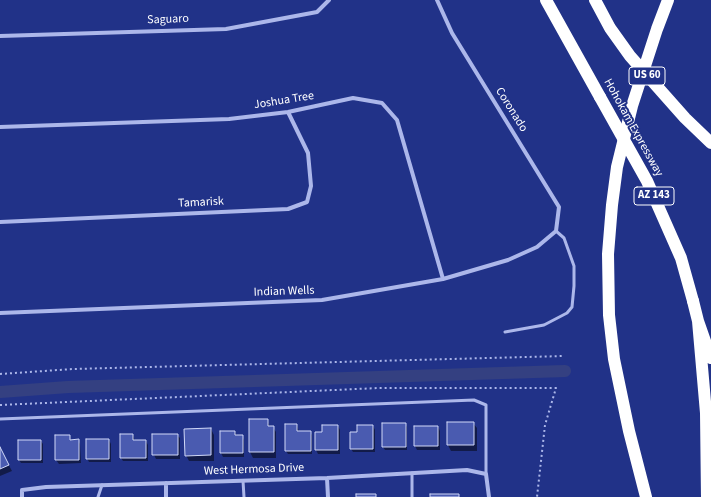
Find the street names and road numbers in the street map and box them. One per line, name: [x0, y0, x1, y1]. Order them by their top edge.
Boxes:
street label: Saguaro: [147, 12, 189, 28]
road number: US 60: [629, 67, 665, 85]
street label: Hohokam Expressway: [600, 77, 666, 179]
street label: Coronado: [492, 85, 530, 135]
street label: Joshua Tree: [253, 89, 315, 113]
road number: AZ 143: [634, 187, 674, 205]
street label: Tamarisk: [178, 195, 224, 211]
street label: Indian Wells: [253, 284, 315, 300]
street label: West Hermosa Drive: [204, 461, 304, 479]

